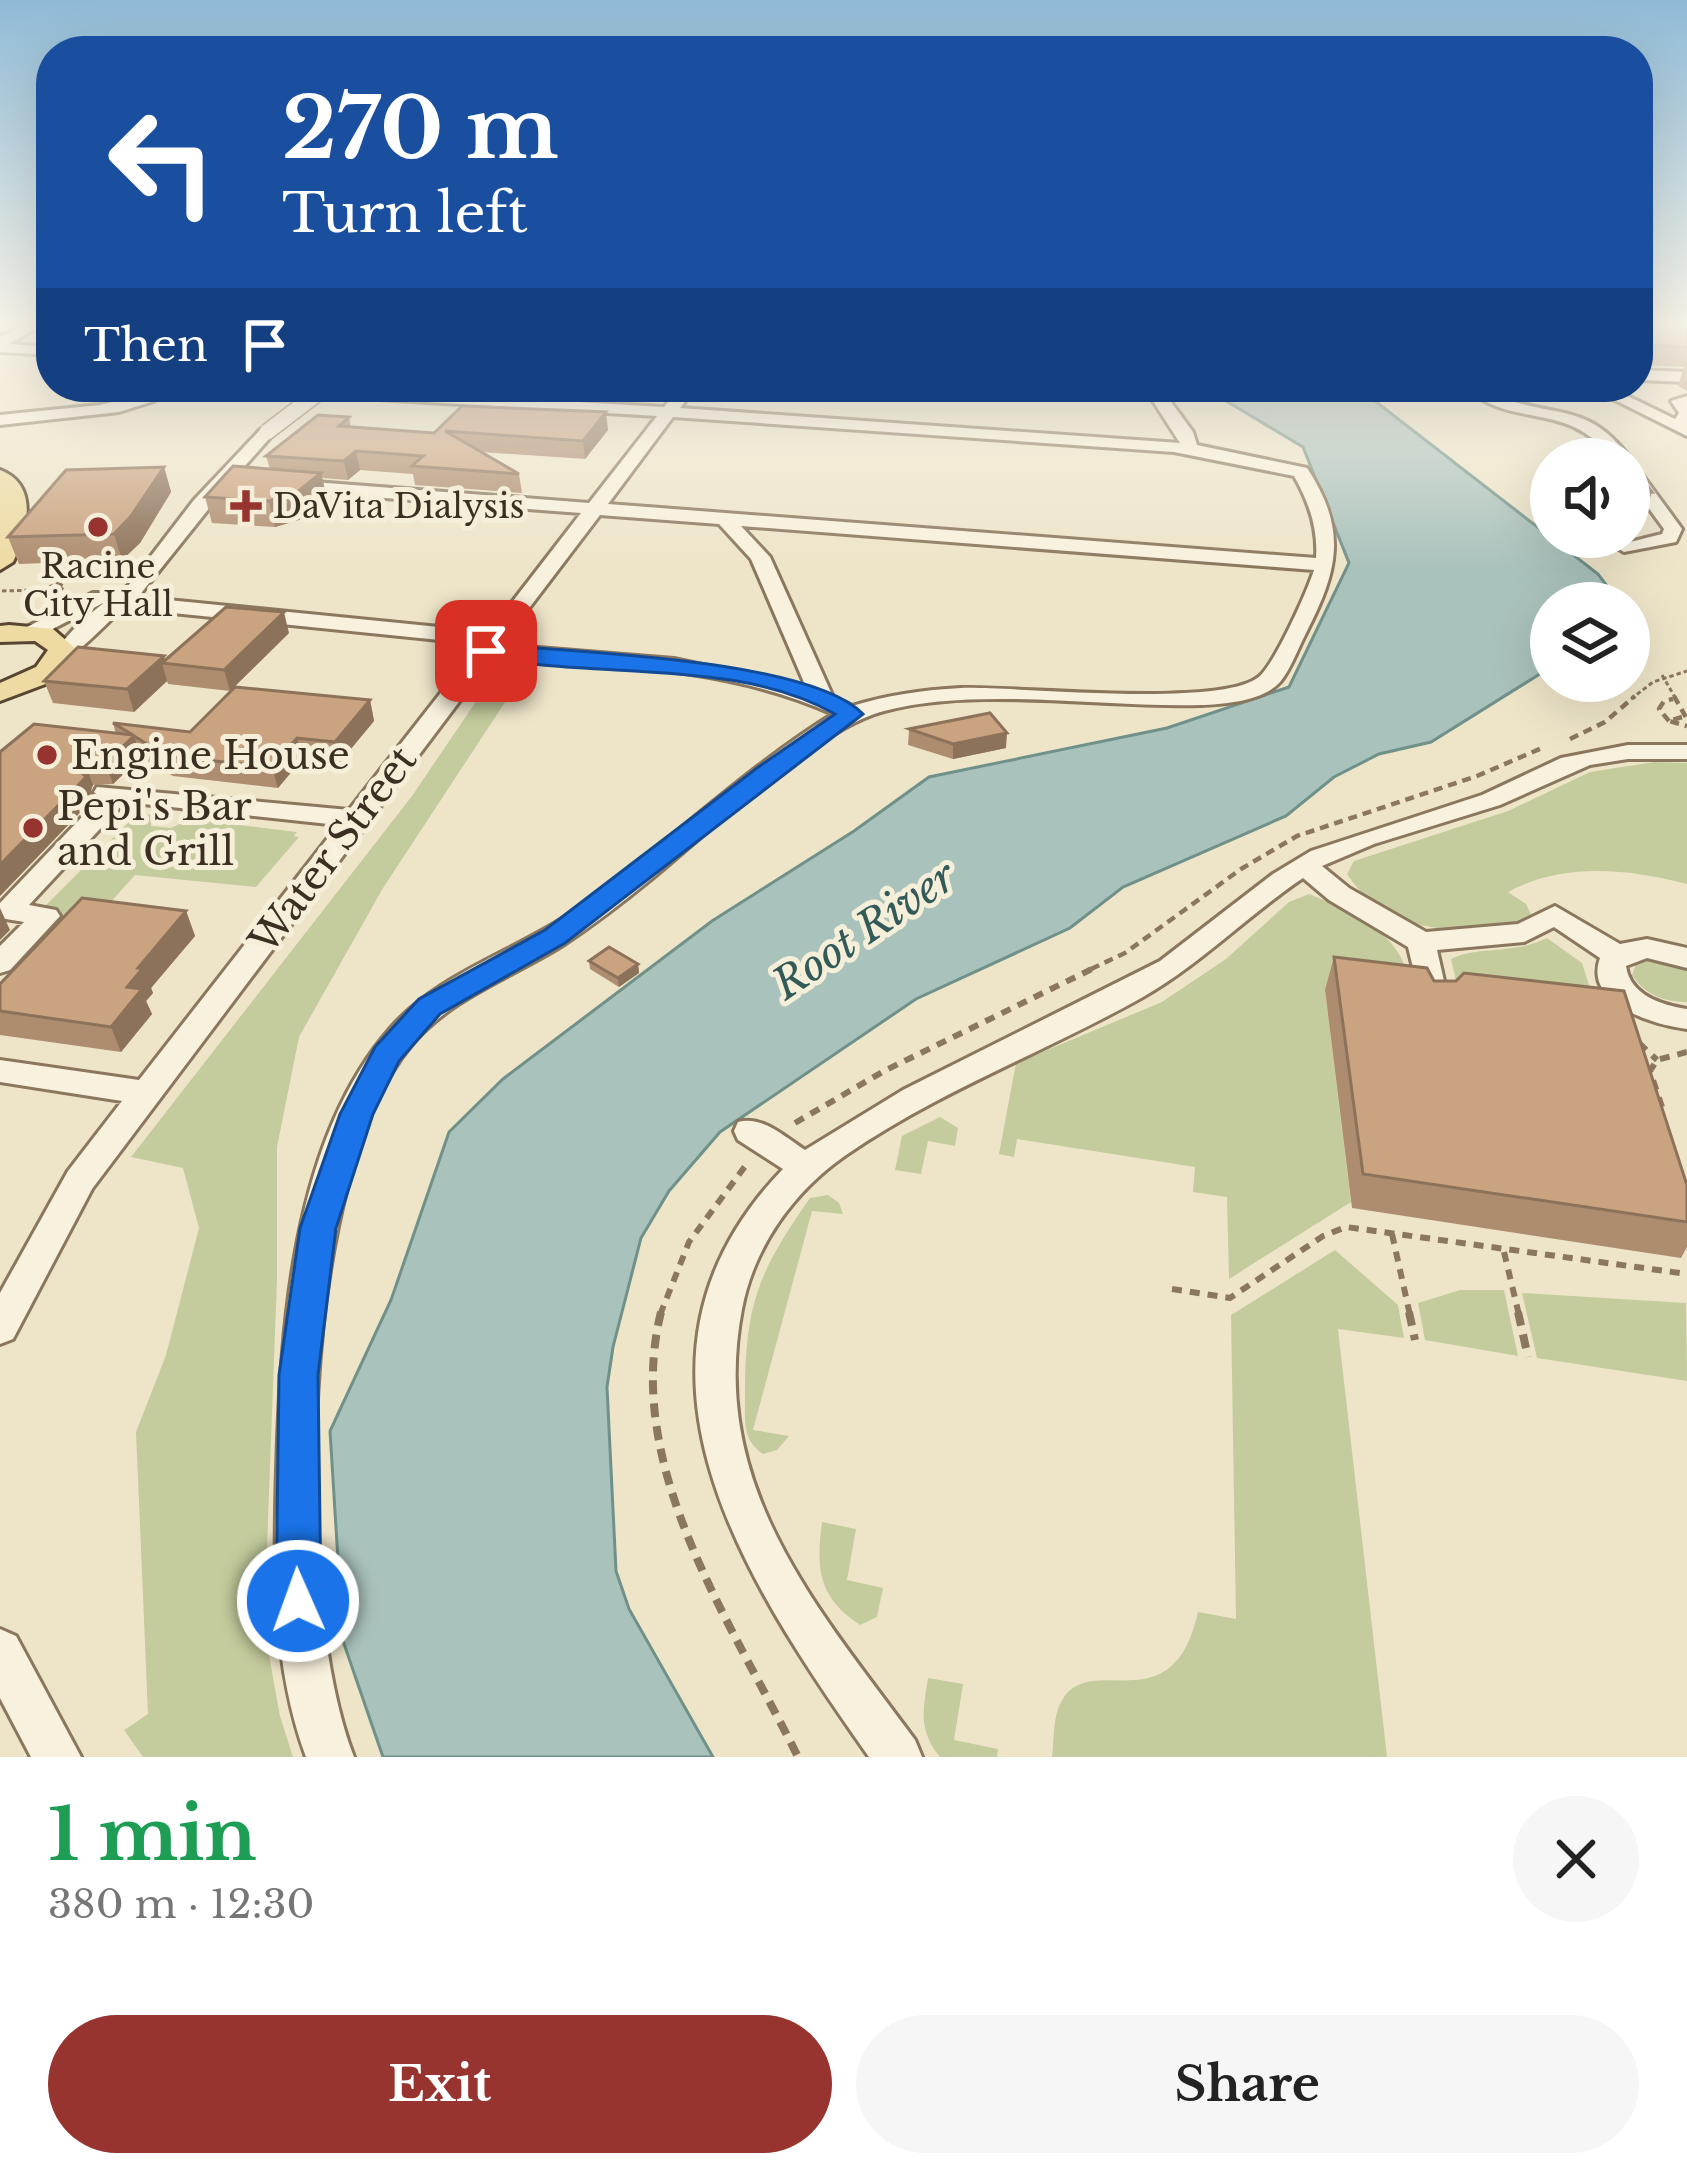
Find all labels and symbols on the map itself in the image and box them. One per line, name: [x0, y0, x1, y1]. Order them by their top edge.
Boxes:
place label: DaVita Dialysis: [273, 486, 525, 527]
marker: DaVita Dialysis: [230, 490, 262, 522]
marker: Racine City Hall: [85, 514, 111, 540]
place label: Racine City Hall: [23, 546, 173, 625]
pin: [435, 600, 537, 702]
place label: Engine House: [71, 731, 350, 780]
street label: Water Street: [238, 736, 427, 964]
marker: Engine House: [34, 742, 60, 768]
place label: Pepi's Bar and Grill: [57, 782, 252, 876]
marker: Pepi's Bar and Grill: [20, 815, 46, 841]
water label: Root River: [762, 849, 967, 1011]
position arrow: [235, 1538, 361, 1664]

